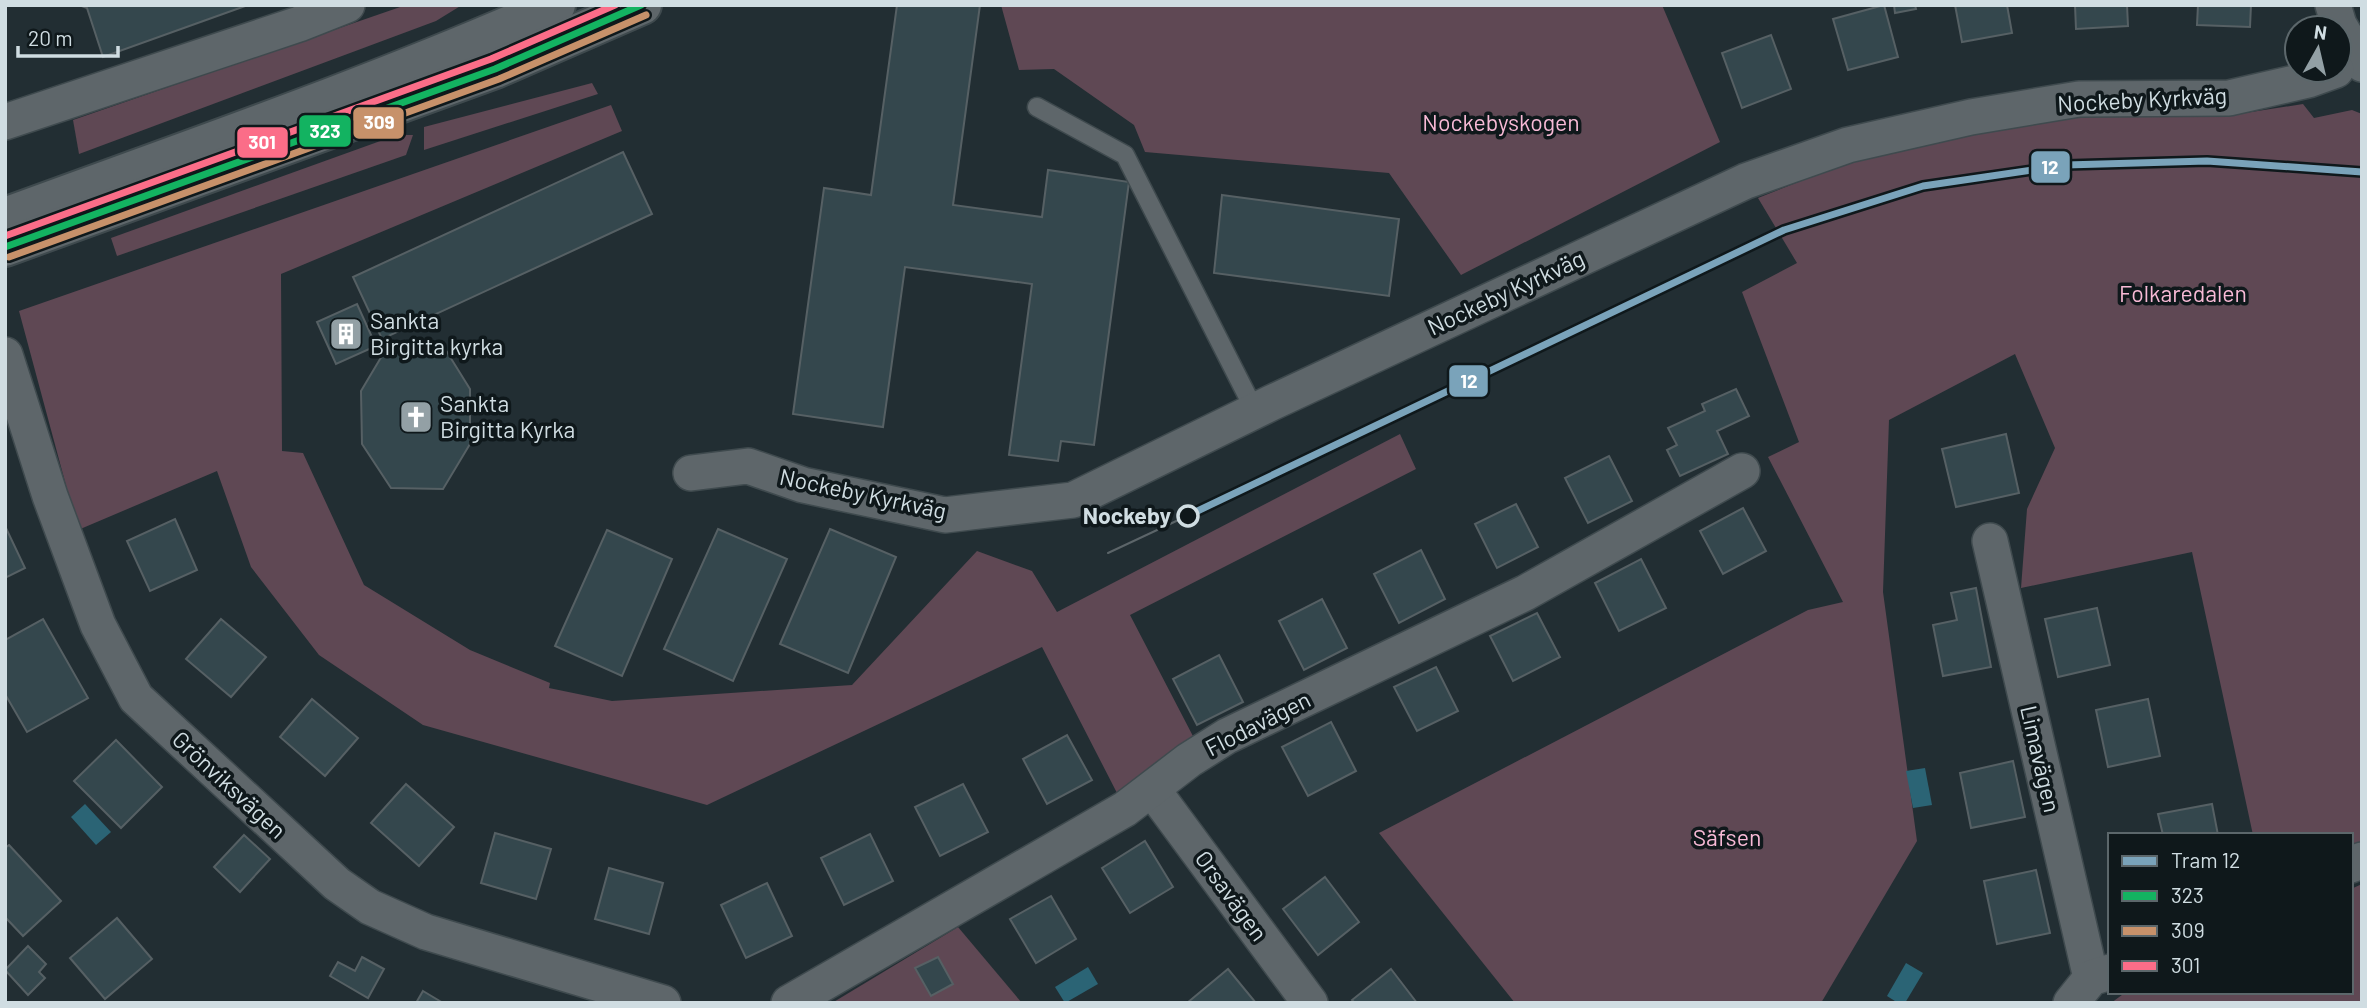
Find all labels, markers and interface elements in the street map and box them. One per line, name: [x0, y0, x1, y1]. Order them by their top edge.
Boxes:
scale bar: [18, 14, 117, 58]
north arrow: [2283, 14, 2353, 84]
text: N: [2313, 19, 2328, 44]
text: 20 m: [28, 25, 73, 50]
street label: Nockeby Kyrkväg: [2056, 81, 2227, 117]
line badge: 309: [352, 106, 405, 140]
park label: Nockebyskogen: [1422, 108, 1580, 136]
text: 309: [363, 110, 395, 133]
line badge: 323: [298, 114, 352, 148]
text: 323: [310, 119, 340, 142]
line badge: 301: [236, 126, 289, 159]
text: 301: [248, 130, 276, 153]
line badge: 12: [2030, 150, 2071, 184]
text: 12: [2041, 155, 2059, 178]
street label: Nockeby Kyrkväg: [1423, 244, 1588, 341]
park label: Folkaredalen: [2119, 279, 2247, 307]
place label: Sankta Birgitta kyrka: [370, 306, 503, 360]
building icon: Sankta Birgitta kyrka: [327, 315, 365, 353]
line badge: 12: [1448, 364, 1489, 398]
text: 12: [1460, 369, 1478, 392]
place label: Sankta Birgitta Kyrka: [440, 389, 575, 443]
church icon: Sankta Birgitta Kyrka: [397, 398, 435, 436]
street label: Nockeby Kyrkväg: [777, 462, 949, 524]
place label: Nockeby: [1083, 501, 1171, 529]
marker: Nockeby: [1177, 505, 1199, 527]
street label: Flodavägen: [1200, 685, 1315, 762]
street label: Limavägen: [2015, 703, 2067, 815]
street label: Grönviksvägen: [167, 725, 292, 844]
park label: Säfsen: [1693, 823, 1761, 851]
legend: [2108, 833, 2353, 994]
street label: Orsavägen: [1190, 845, 1274, 946]
text: Tram 12: [2171, 847, 2240, 872]
text: 323: [2171, 882, 2204, 907]
text: 309: [2171, 917, 2205, 942]
text: 301: [2171, 952, 2200, 977]

